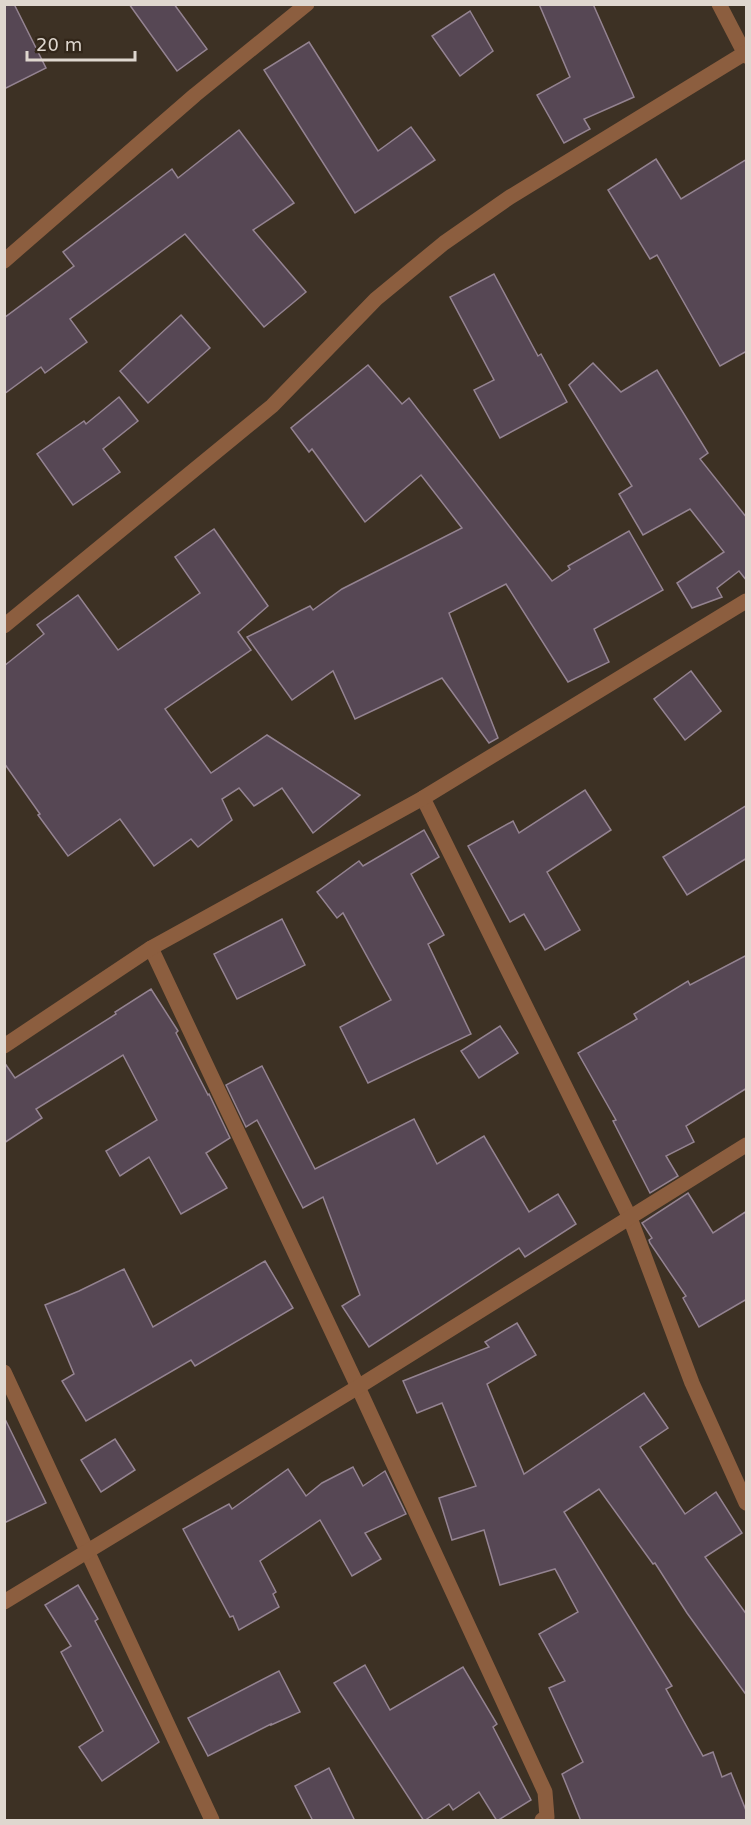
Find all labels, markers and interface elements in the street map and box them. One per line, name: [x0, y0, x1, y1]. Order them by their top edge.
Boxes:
scale bar: [27, 24, 135, 62]
text: 20 m: [36, 34, 82, 55]

